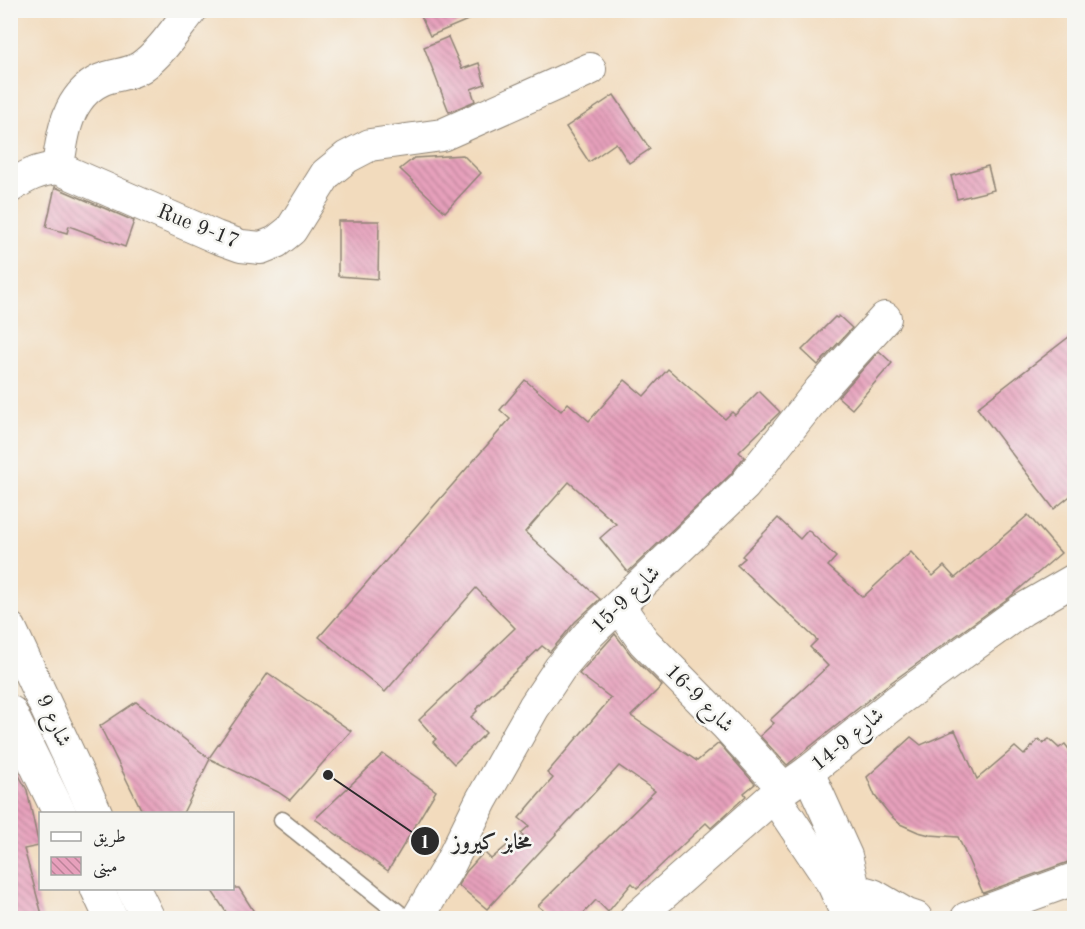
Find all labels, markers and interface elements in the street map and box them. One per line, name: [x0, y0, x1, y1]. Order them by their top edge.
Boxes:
street label: Rue 9-17: [154, 201, 242, 253]
street label: شارع 9-15: [588, 562, 669, 642]
street label: شارع 9-16: [657, 661, 737, 741]
street label: شارع 9: [27, 692, 74, 753]
street label: شارع 9-14: [808, 705, 892, 780]
legend: [39, 812, 234, 890]
callout: مخابز كيروز: [410, 821, 543, 861]
text: طريق: [93, 828, 126, 848]
text: مخابز كيروز: [449, 831, 532, 855]
text: 1: [420, 834, 430, 852]
text: مبنى: [93, 858, 118, 879]

